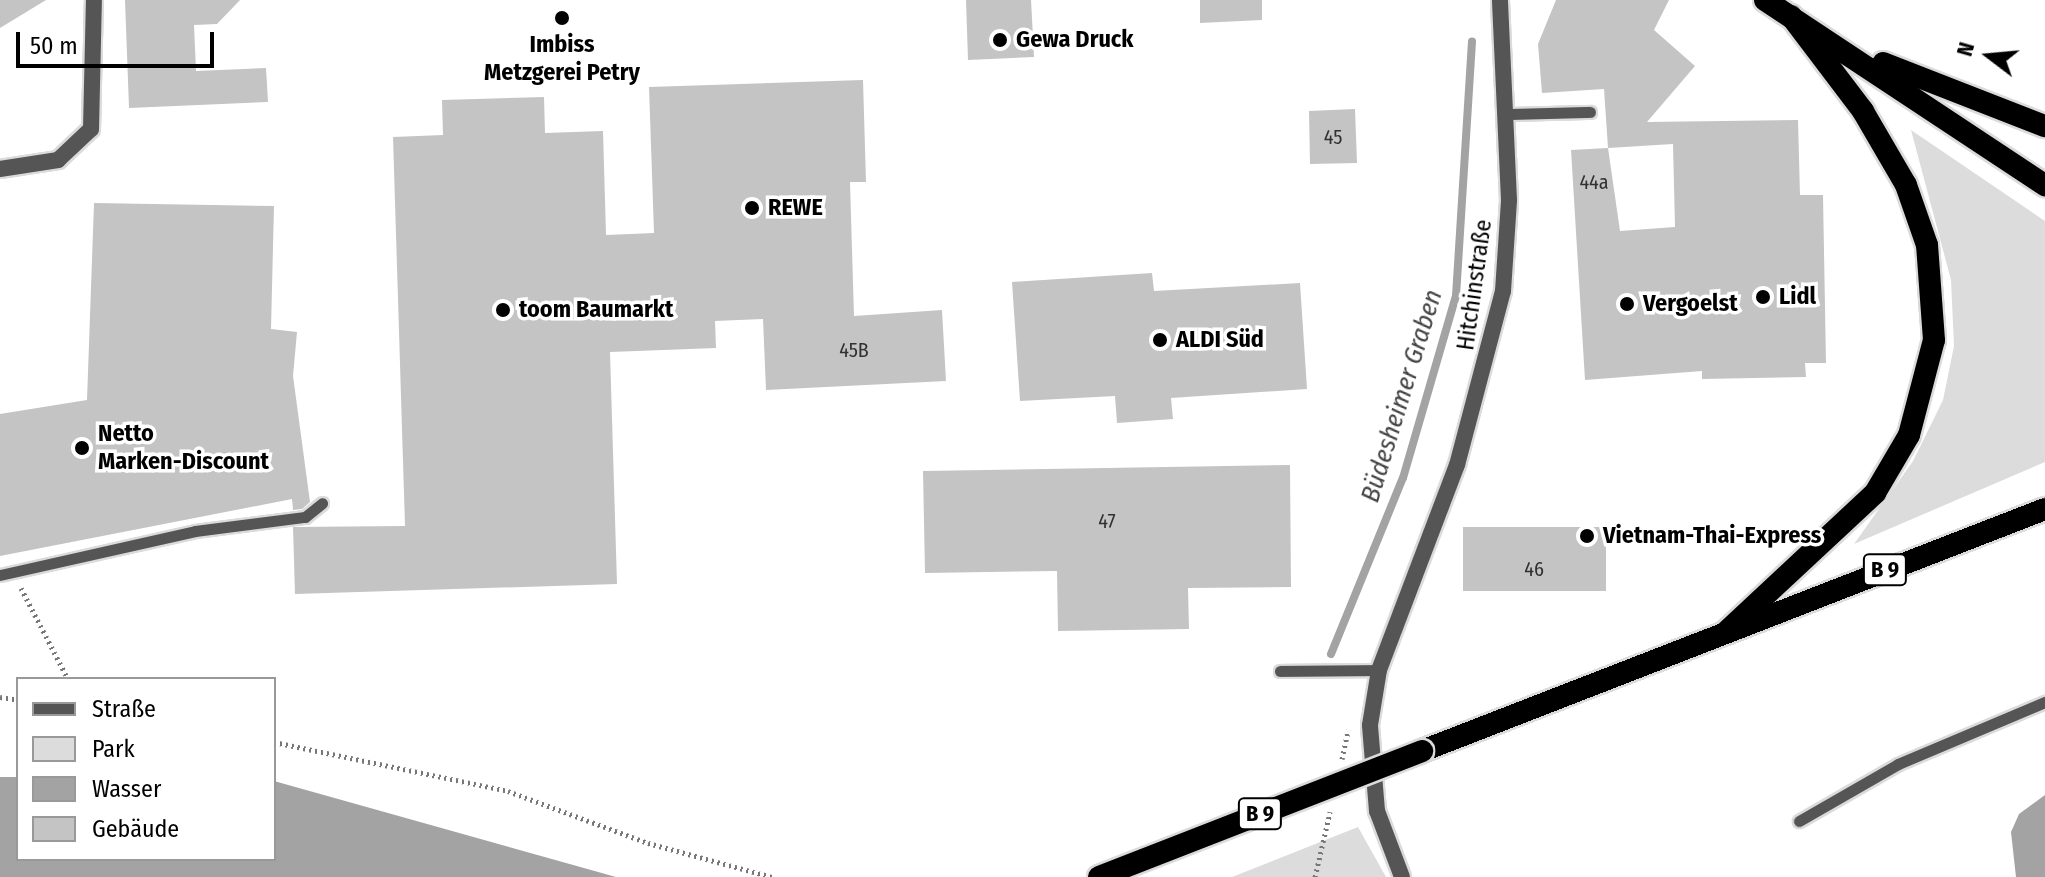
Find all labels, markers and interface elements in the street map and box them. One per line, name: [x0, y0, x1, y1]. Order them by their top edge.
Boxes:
marker: Imbiss Metzgerei Petry: [553, 9, 571, 27]
scale bar: [20, 16, 218, 66]
north arrow: [1949, 16, 2029, 96]
place label: Gewa Druck: [1016, 26, 1134, 54]
place label: Imbiss Metzgerei Petry: [484, 31, 640, 87]
marker: Gewa Druck: [991, 31, 1009, 49]
text: 50 m: [30, 32, 78, 60]
text: N: [1951, 39, 1980, 59]
house number: 45: [1324, 125, 1342, 149]
house number: 44a: [1579, 170, 1609, 194]
place label: REWE: [768, 194, 823, 222]
marker: REWE: [743, 199, 761, 217]
street label: Hitchinstraße: [1452, 218, 1498, 352]
place label: Lidl: [1779, 283, 1816, 311]
water label: Büdesheimer Graben: [1355, 286, 1449, 506]
marker: Lidl: [1754, 288, 1772, 306]
place label: Vergoelst: [1643, 290, 1738, 318]
marker: Vergoelst: [1618, 295, 1636, 313]
place label: toom Baumarkt: [519, 296, 673, 324]
marker: toom Baumarkt: [494, 301, 512, 319]
place label: ALDI Süd: [1176, 326, 1264, 354]
marker: ALDI Süd: [1151, 331, 1169, 349]
house number: 45B: [839, 338, 869, 362]
place label: Netto Marken-Discount: [98, 420, 269, 476]
marker: Netto Marken-Discount: [73, 439, 91, 457]
house number: 47: [1098, 509, 1116, 533]
place label: Vietnam-Thai-Express: [1603, 522, 1821, 550]
marker: Vietnam-Thai-Express: [1578, 527, 1596, 545]
road number: B 9: [1861, 552, 1909, 588]
house number: 46: [1524, 557, 1544, 581]
legend: [16, 677, 276, 861]
text: Straße: [92, 695, 156, 723]
text: Park: [92, 735, 135, 763]
text: Wasser: [92, 775, 161, 803]
road number: B 9: [1236, 796, 1284, 832]
text: Gebäude: [92, 815, 179, 843]

